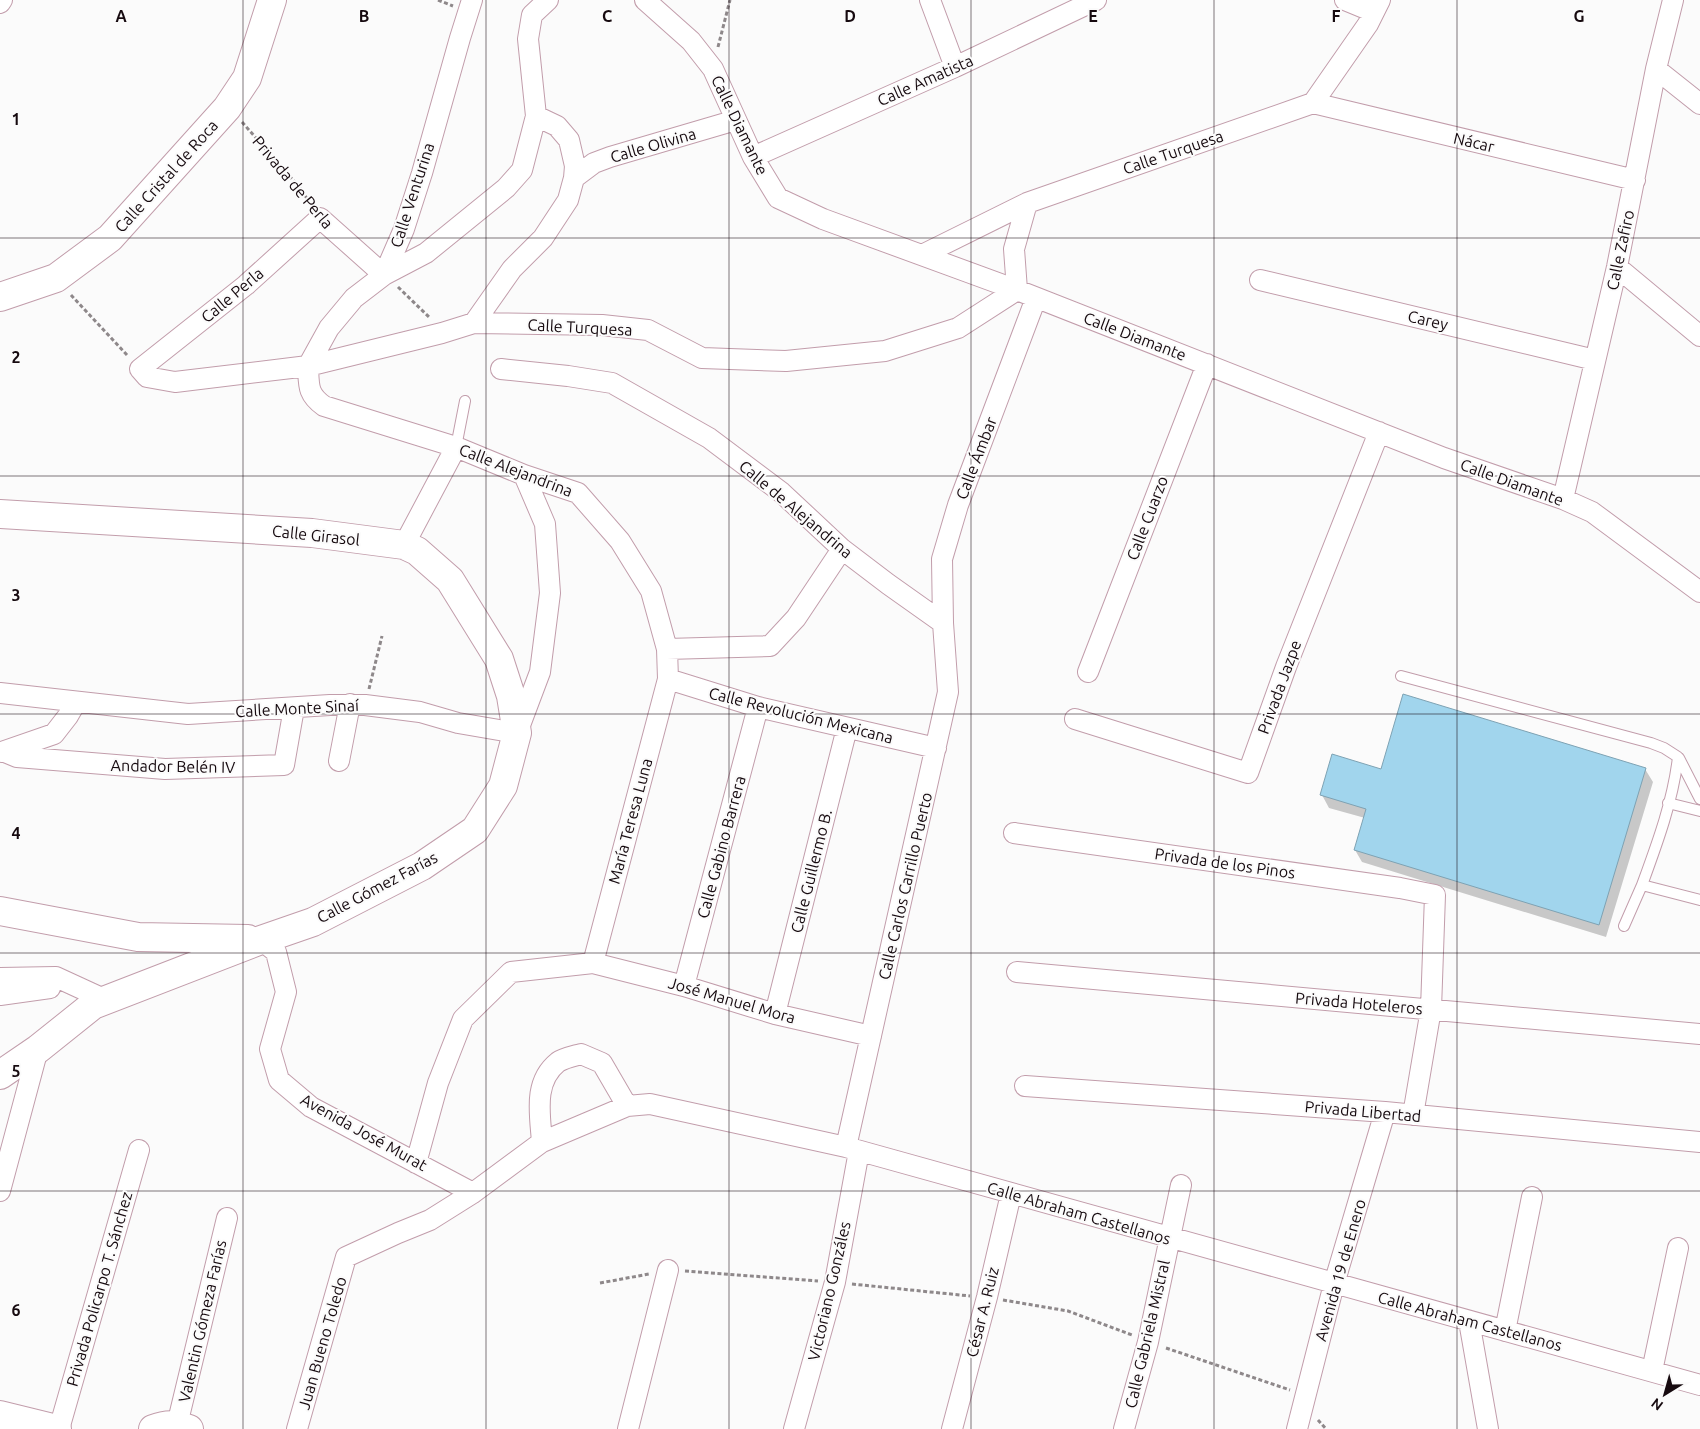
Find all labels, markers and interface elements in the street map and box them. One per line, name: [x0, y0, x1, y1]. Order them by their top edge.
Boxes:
text: A: [115, 7, 127, 25]
text: B: [359, 7, 369, 25]
text: C: [602, 7, 612, 25]
text: D: [844, 7, 856, 25]
text: E: [1088, 7, 1098, 25]
text: F: [1332, 7, 1341, 25]
text: G: [1573, 7, 1585, 25]
street label: Calle Amatista: [874, 51, 976, 109]
street label: Calle Diamante: [708, 72, 772, 178]
text: 1: [11, 110, 21, 128]
street label: Calle Cristal de Roca: [111, 116, 221, 236]
street label: Calle Olivina: [608, 124, 698, 166]
street label: Calle Turquesa: [1120, 126, 1226, 178]
street label: Nácar: [1452, 129, 1496, 155]
street label: Privada de Perla: [249, 132, 337, 232]
street label: Calle Venturina: [387, 140, 437, 250]
street label: Calle Zafiro: [1603, 208, 1637, 292]
street label: Calle Perla: [197, 264, 267, 326]
street label: Carey: [1406, 307, 1450, 333]
street label: Calle Diamante: [1081, 308, 1189, 364]
street label: Calle Turquesa: [527, 315, 633, 339]
text: 2: [11, 348, 21, 366]
street label: Calle Ámbar: [950, 414, 1000, 502]
street label: Calle Alejandrina: [457, 440, 575, 500]
street label: Calle Diamante: [1458, 455, 1566, 509]
street label: Calle de Alejandrina: [736, 456, 856, 562]
street label: Calle Cuarzo: [1123, 473, 1171, 563]
street label: Calle Girasol: [271, 521, 361, 549]
text: 3: [11, 586, 21, 604]
street label: Privada Jazpe: [1254, 638, 1304, 736]
street label: Calle Revolución Mexicana: [707, 683, 895, 747]
street label: Calle Monte Sinaí: [235, 696, 360, 720]
street label: Andador Belén IV: [111, 756, 235, 776]
street label: María Teresa Luna: [605, 756, 655, 886]
street label: Calle Gabino Barrera: [693, 774, 749, 920]
street label: Calle Carlos Carrillo Puerto: [875, 790, 935, 982]
street label: Calle Guillermo B.: [787, 807, 835, 935]
text: 4: [11, 824, 21, 842]
street label: Privada de los Pinos: [1154, 844, 1296, 882]
street label: Calle Gómez Farías: [314, 848, 440, 926]
street label: José Manuel Mora: [666, 973, 798, 1027]
street label: Privada Hoteleros: [1295, 988, 1423, 1018]
text: 5: [11, 1062, 21, 1080]
street label: Avenida José Murat: [298, 1090, 431, 1174]
street label: Privada Libertad: [1304, 1097, 1422, 1125]
street label: Calle Abraham Castellanos: [985, 1178, 1173, 1248]
street label: Privada Policarpo T. Sánchez: [63, 1190, 135, 1388]
street label: Avenida 19 de Enero: [1311, 1197, 1369, 1343]
street label: Victoriano Gonzáles: [804, 1219, 854, 1362]
street label: Valentin Gómeza Farías: [175, 1238, 229, 1404]
street label: Calle Gabriela Mistral: [1121, 1258, 1173, 1410]
street label: César A. Ruiz: [962, 1265, 1002, 1359]
street label: Juan Bueno Toledo: [294, 1274, 350, 1412]
street label: Calle Abraham Castellanos: [1376, 1288, 1564, 1354]
text: 6: [11, 1301, 21, 1319]
north arrow: [1640, 1369, 1690, 1419]
text: N: [1648, 1395, 1666, 1414]

